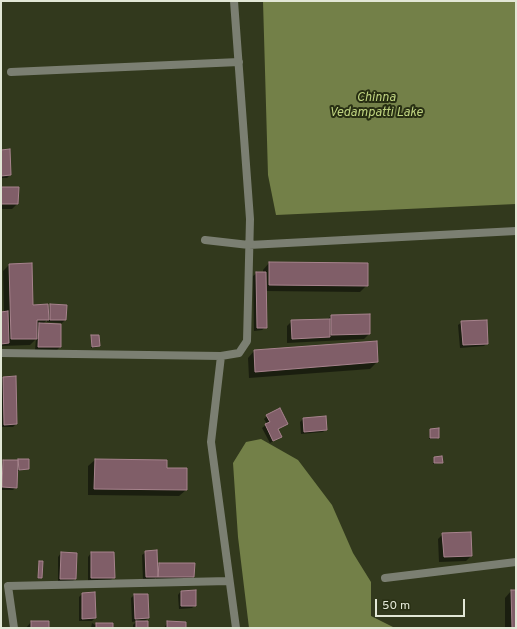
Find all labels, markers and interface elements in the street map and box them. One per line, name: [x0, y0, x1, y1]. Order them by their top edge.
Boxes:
water label: Chinna Vedampatti Lake: [329, 90, 423, 121]
scale bar: [377, 591, 467, 617]
text: 50 m: [382, 598, 410, 614]

